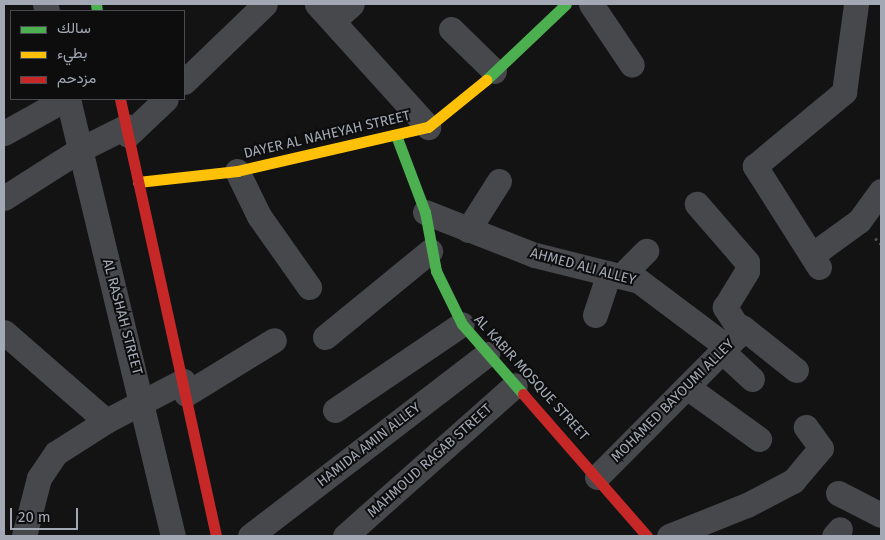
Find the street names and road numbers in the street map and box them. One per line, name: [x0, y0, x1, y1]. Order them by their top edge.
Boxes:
street label: DAYER AL NAHEYAH STREET: [242, 108, 412, 162]
street label: AHMED ALI ALLEY: [528, 245, 638, 289]
street label: AL RASHAH STREET: [99, 257, 145, 377]
street label: AL KABIR MOSQUE STREET: [470, 312, 592, 444]
street label: MOHAMED BAYOUMI ALLEY: [608, 336, 738, 466]
street label: HAMIDA AMIN ALLEY: [314, 399, 424, 491]
street label: MAHMOUD RAGAB STREET: [364, 401, 496, 521]

